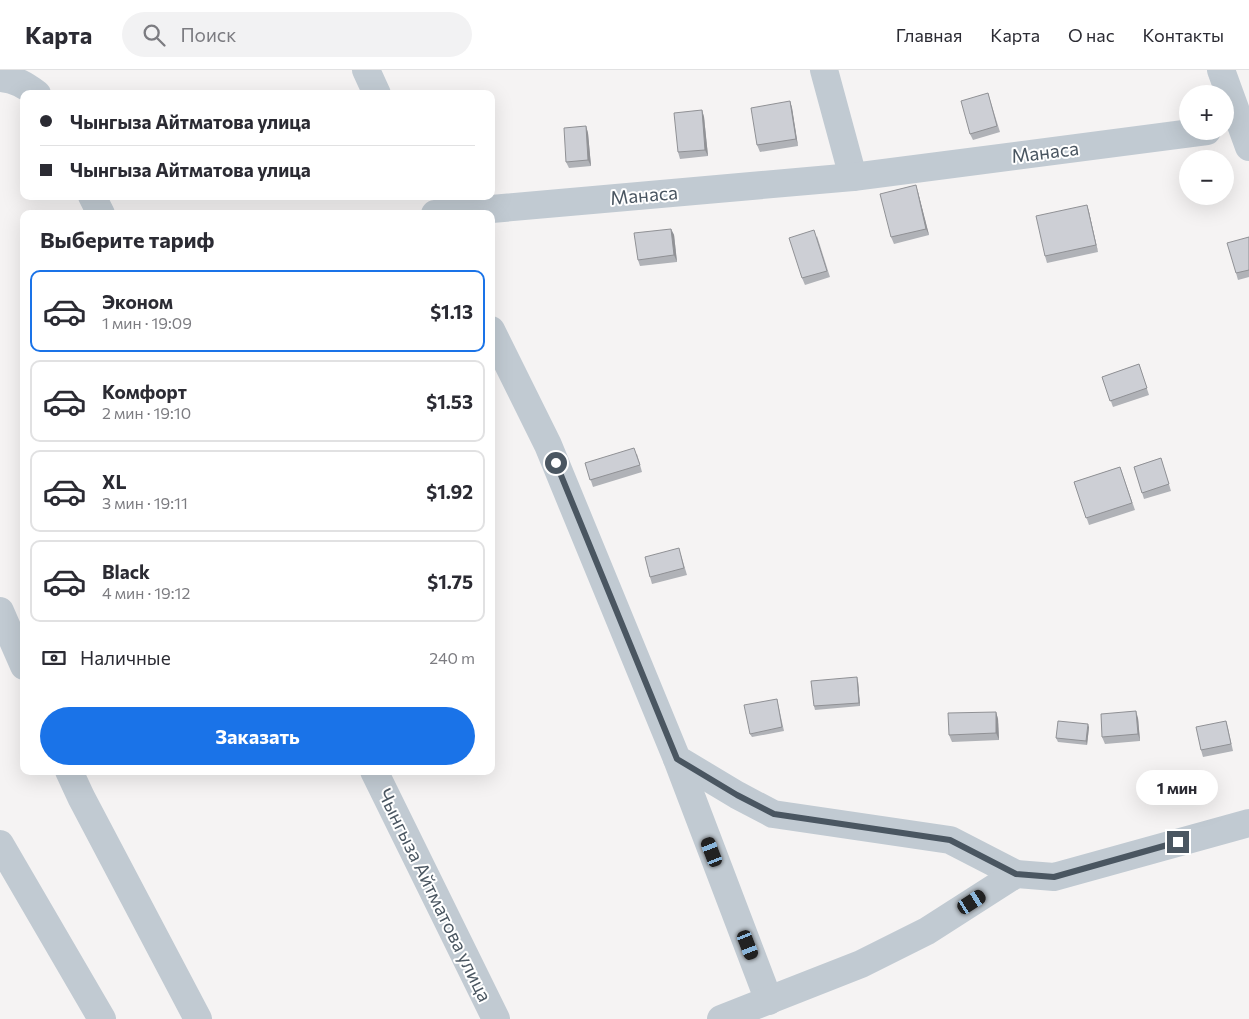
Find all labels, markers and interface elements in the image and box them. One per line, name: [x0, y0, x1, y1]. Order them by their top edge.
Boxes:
search box: [122, 12, 472, 57]
text: Карта: [25, 20, 92, 49]
icon: search: [140, 21, 168, 49]
text: Поиск: [180, 23, 236, 46]
text: Главная: [896, 24, 962, 46]
text: Карта: [990, 24, 1040, 46]
text: О нас: [1068, 24, 1115, 46]
text: Контакты: [1143, 24, 1224, 46]
map controls: [1179, 85, 1234, 205]
button: +: [1179, 85, 1234, 140]
text: Чынгыза Айтматова улица: [70, 110, 311, 133]
street label: Манаса: [1010, 136, 1080, 167]
button: −: [1179, 150, 1234, 205]
text: Чынгыза Айтматова улица: [70, 158, 311, 181]
street label: Манаса: [609, 180, 679, 209]
text: Выберите тариф: [40, 226, 214, 253]
icon: car: [42, 289, 87, 334]
text: Эконом: [102, 290, 173, 313]
text: $1.13: [430, 300, 473, 323]
text: 1 мин · 19:09: [102, 313, 192, 332]
icon: car: [42, 379, 87, 424]
text: Комфорт: [102, 380, 187, 403]
text: $1.53: [426, 390, 473, 413]
text: 2 мин · 19:10: [102, 403, 191, 422]
route start: [545, 452, 567, 474]
icon: car: [42, 469, 87, 514]
text: XL: [102, 470, 127, 493]
text: $1.92: [426, 480, 473, 503]
text: 3 мин · 19:11: [102, 493, 188, 512]
icon: car: [42, 559, 87, 604]
text: Black: [102, 560, 150, 583]
text: $1.75: [427, 570, 473, 593]
text: 4 мин · 19:12: [102, 583, 190, 602]
icon: cash: [40, 644, 68, 672]
text: Наличные: [80, 646, 171, 669]
text: 240 m: [429, 648, 475, 667]
button: Заказать: [40, 707, 475, 765]
callout: 1 мин: [1137, 770, 1219, 804]
text: 1 мин: [1157, 778, 1197, 797]
street label: Чынгыза Айтматова улица: [374, 785, 497, 1005]
route end: [1167, 831, 1189, 853]
car: [699, 835, 724, 869]
car: [955, 888, 988, 916]
car: [735, 928, 760, 962]

